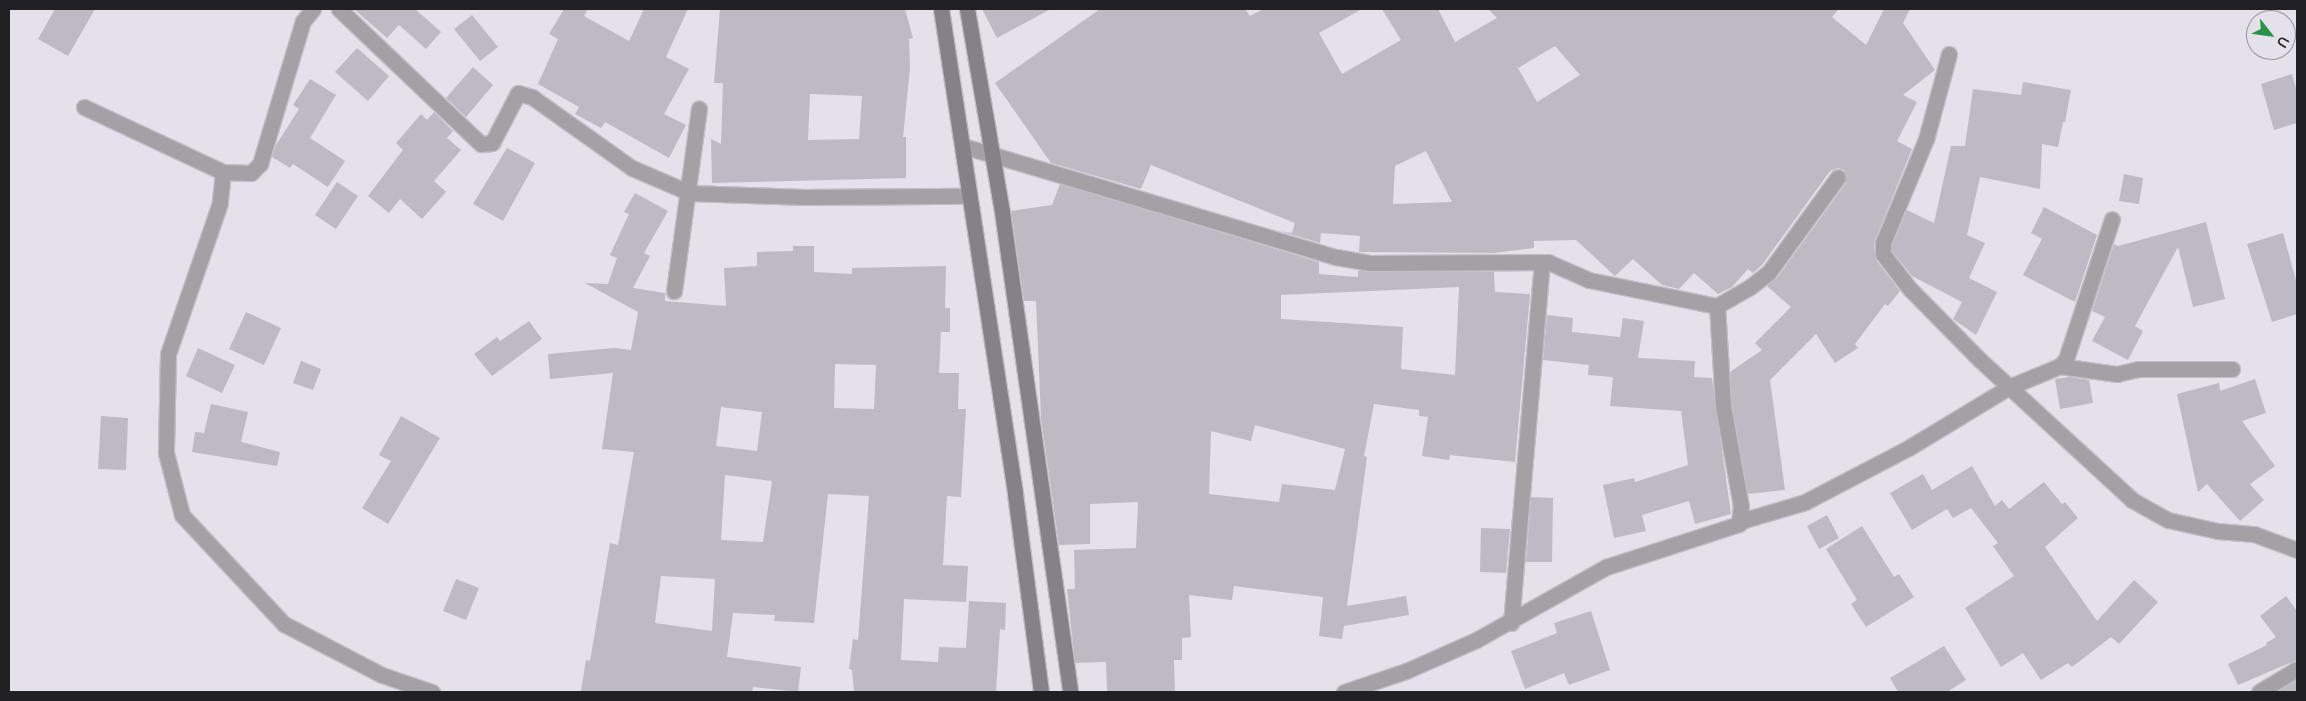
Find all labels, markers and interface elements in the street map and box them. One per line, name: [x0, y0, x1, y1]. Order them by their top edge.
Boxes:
north arrow: [2246, 10, 2296, 60]
text: U: [2273, 33, 2294, 51]

